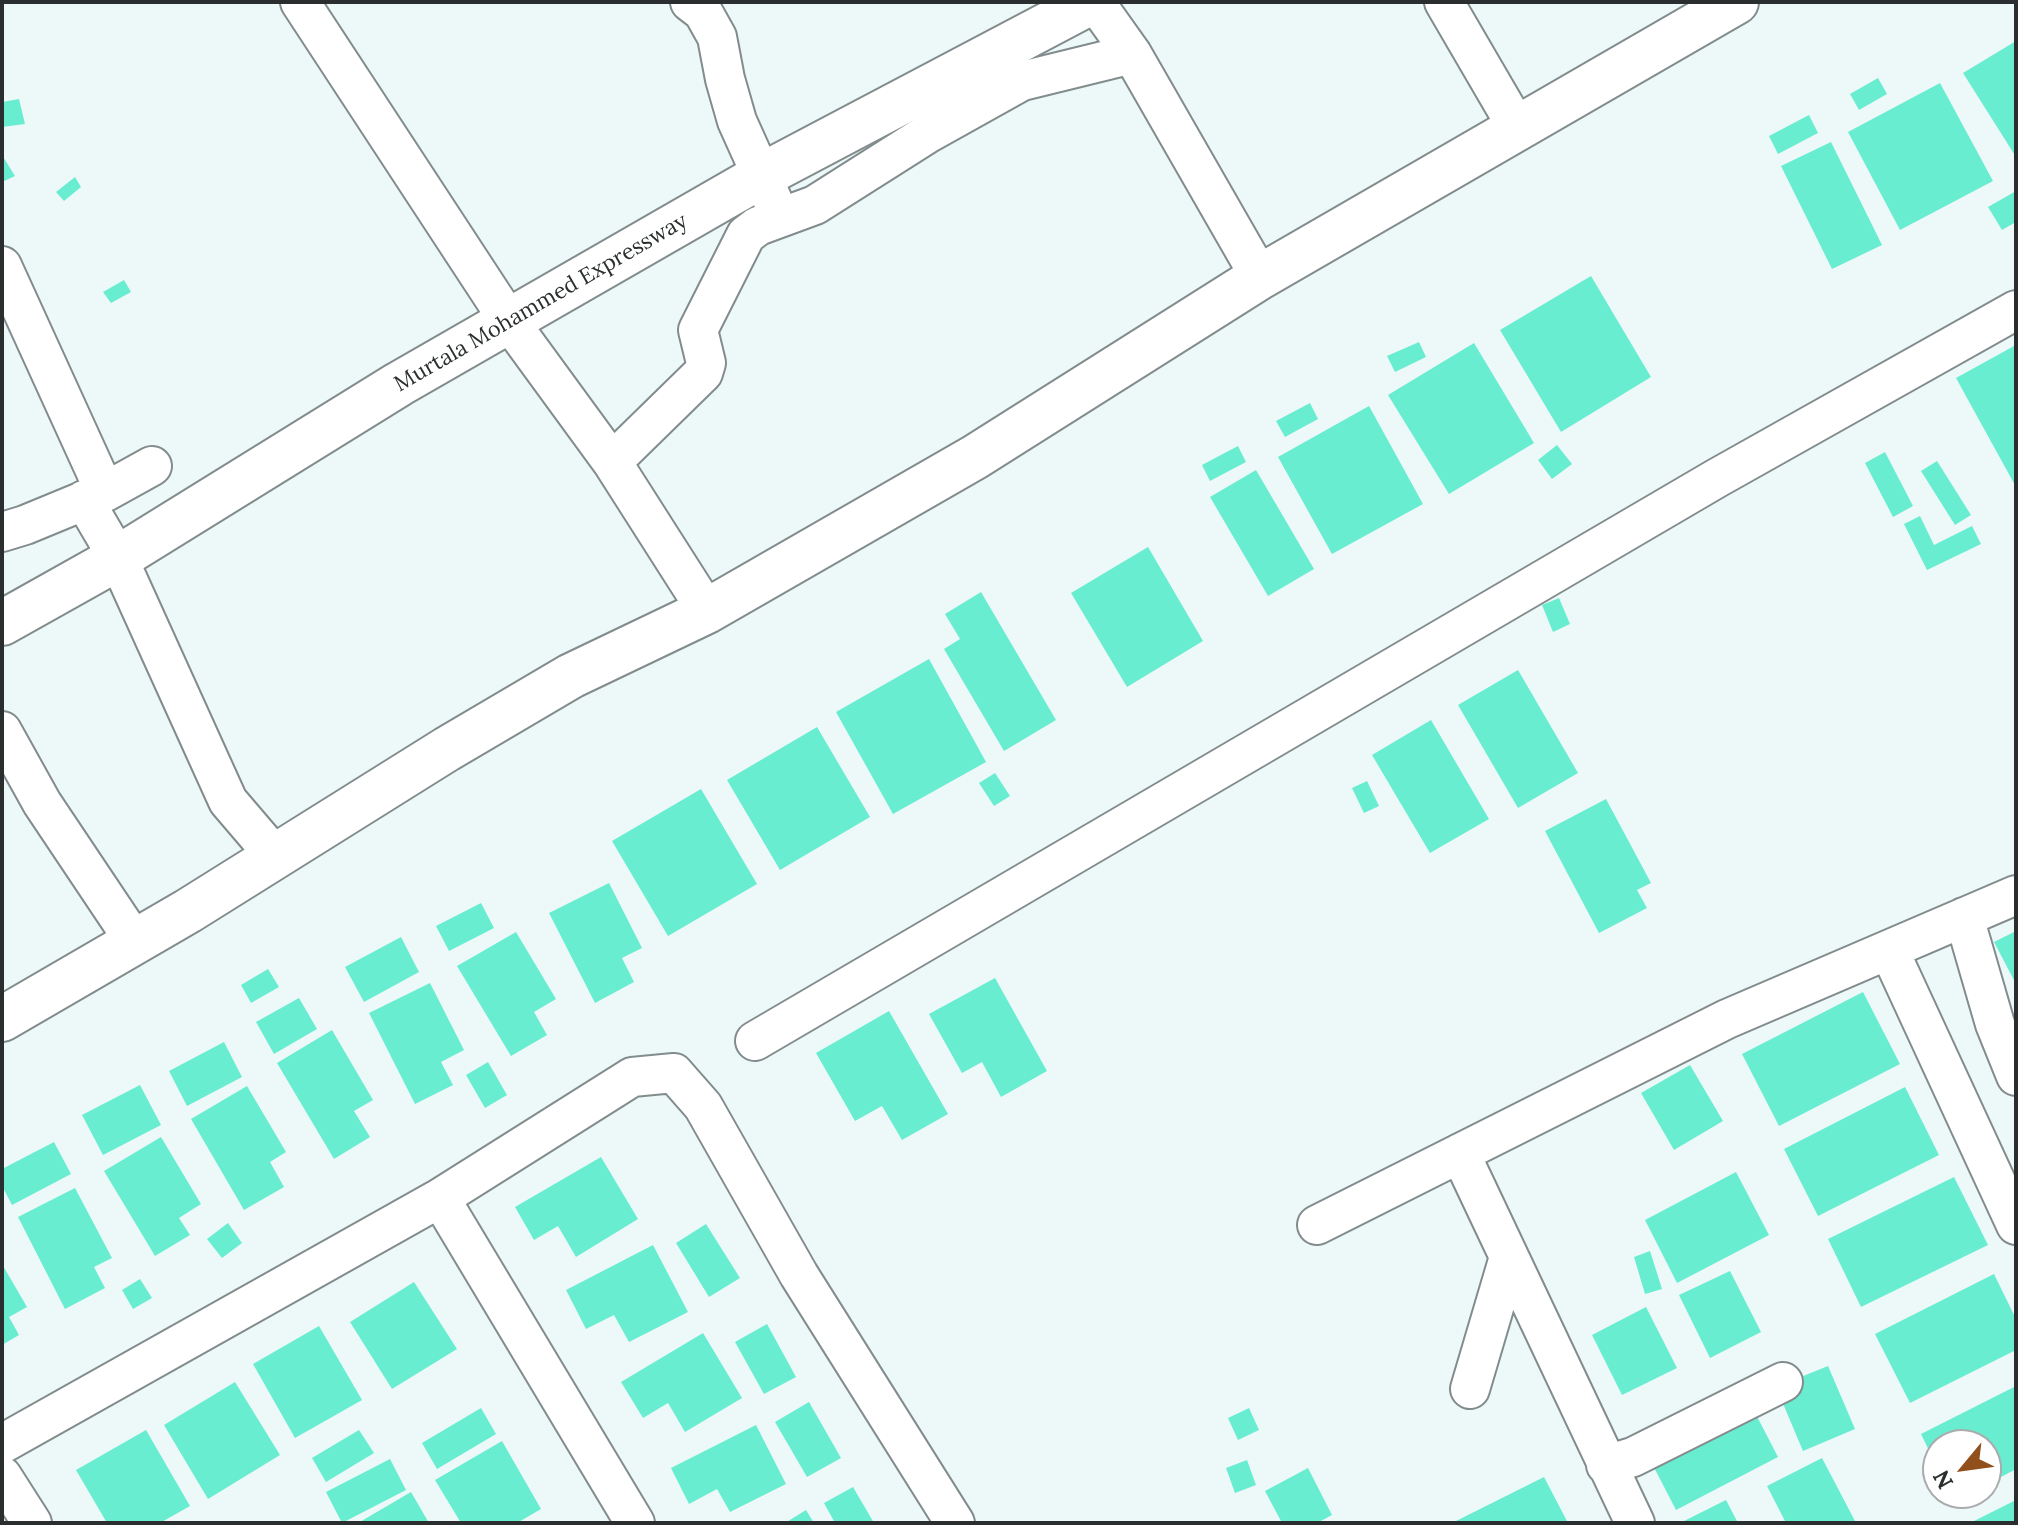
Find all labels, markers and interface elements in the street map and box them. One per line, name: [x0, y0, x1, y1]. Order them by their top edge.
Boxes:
street label: Murtala Mohammed Expressway: [390, 208, 692, 398]
north arrow: [1922, 1429, 2002, 1509]
text: N: [1926, 1465, 1959, 1494]

